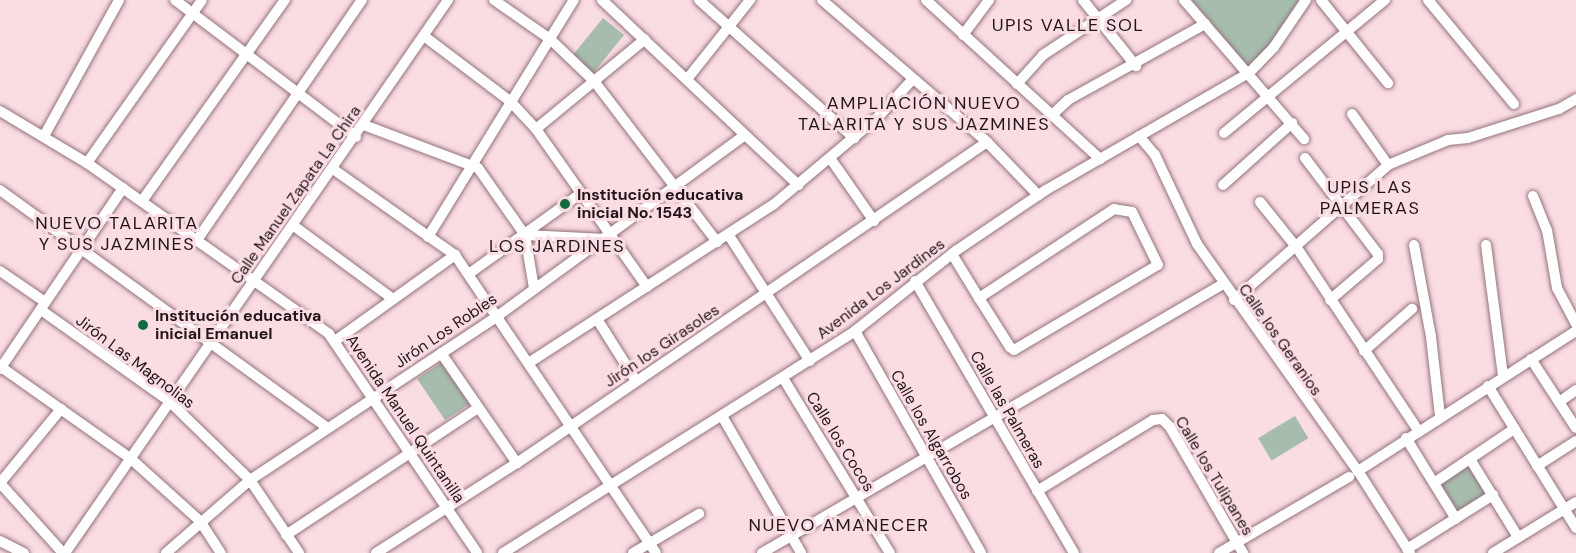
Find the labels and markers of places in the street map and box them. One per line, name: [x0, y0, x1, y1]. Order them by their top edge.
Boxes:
place label: Institución educativa inicial No. 1543: [577, 185, 743, 223]
marker: Institución educativa inicial No. 1543: [558, 197, 572, 211]
place label: Institución educativa inicial Emanuel: [155, 306, 321, 344]
marker: Institución educativa inicial Emanuel: [136, 318, 150, 332]

